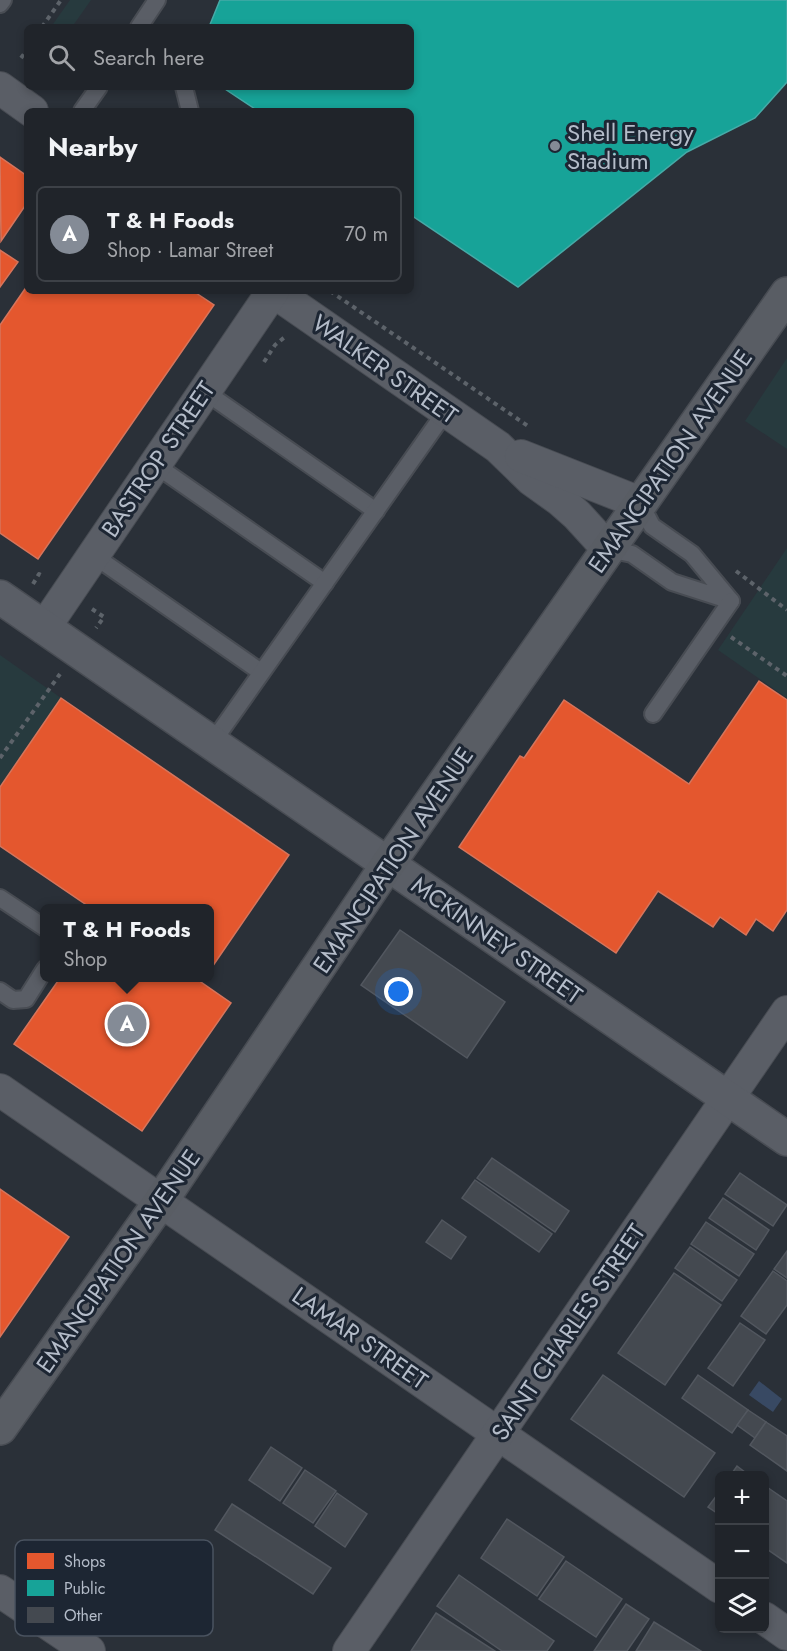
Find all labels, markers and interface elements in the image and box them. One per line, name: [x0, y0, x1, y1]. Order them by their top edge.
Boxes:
search box: [24, 24, 414, 90]
icon: search: [45, 41, 78, 74]
text: Search here: [93, 41, 204, 73]
place label: Shell Energy Stadium: [567, 115, 694, 178]
text: Nearby: [48, 128, 137, 166]
marker: Shell Energy Stadium: [548, 139, 562, 153]
text: T & H Foods: [107, 204, 234, 236]
text: A: [62, 220, 77, 249]
text: 70 m: [344, 220, 388, 249]
text: Shop · Lamar Street: [107, 236, 273, 265]
street label: WALKER STREET: [305, 306, 465, 432]
street label: EMANCIPATION AVENUE: [579, 342, 761, 580]
street label: BASTROP STREET: [93, 374, 223, 544]
street label: EMANCIPATION AVENUE: [304, 740, 482, 980]
street label: MCKINNEY STREET: [404, 868, 590, 1012]
popup: [40, 904, 214, 982]
text: T & H Foods: [63, 913, 191, 945]
text: Shop: [63, 945, 107, 974]
your location: [384, 977, 413, 1006]
pin: A: [108, 1002, 146, 1046]
street label: EMANCIPATION AVENUE: [27, 1142, 209, 1380]
street label: SAINT CHARLES STREET: [482, 1217, 654, 1447]
street label: LAMAR STREET: [285, 1278, 435, 1398]
map controls: [715, 1471, 769, 1633]
button: +: [715, 1471, 769, 1525]
button: −: [715, 1525, 769, 1579]
legend: [15, 1540, 213, 1636]
text: Shops: [64, 1550, 105, 1573]
text: Public: [64, 1577, 105, 1600]
button: layers: [715, 1579, 769, 1633]
text: Other: [64, 1604, 103, 1627]

